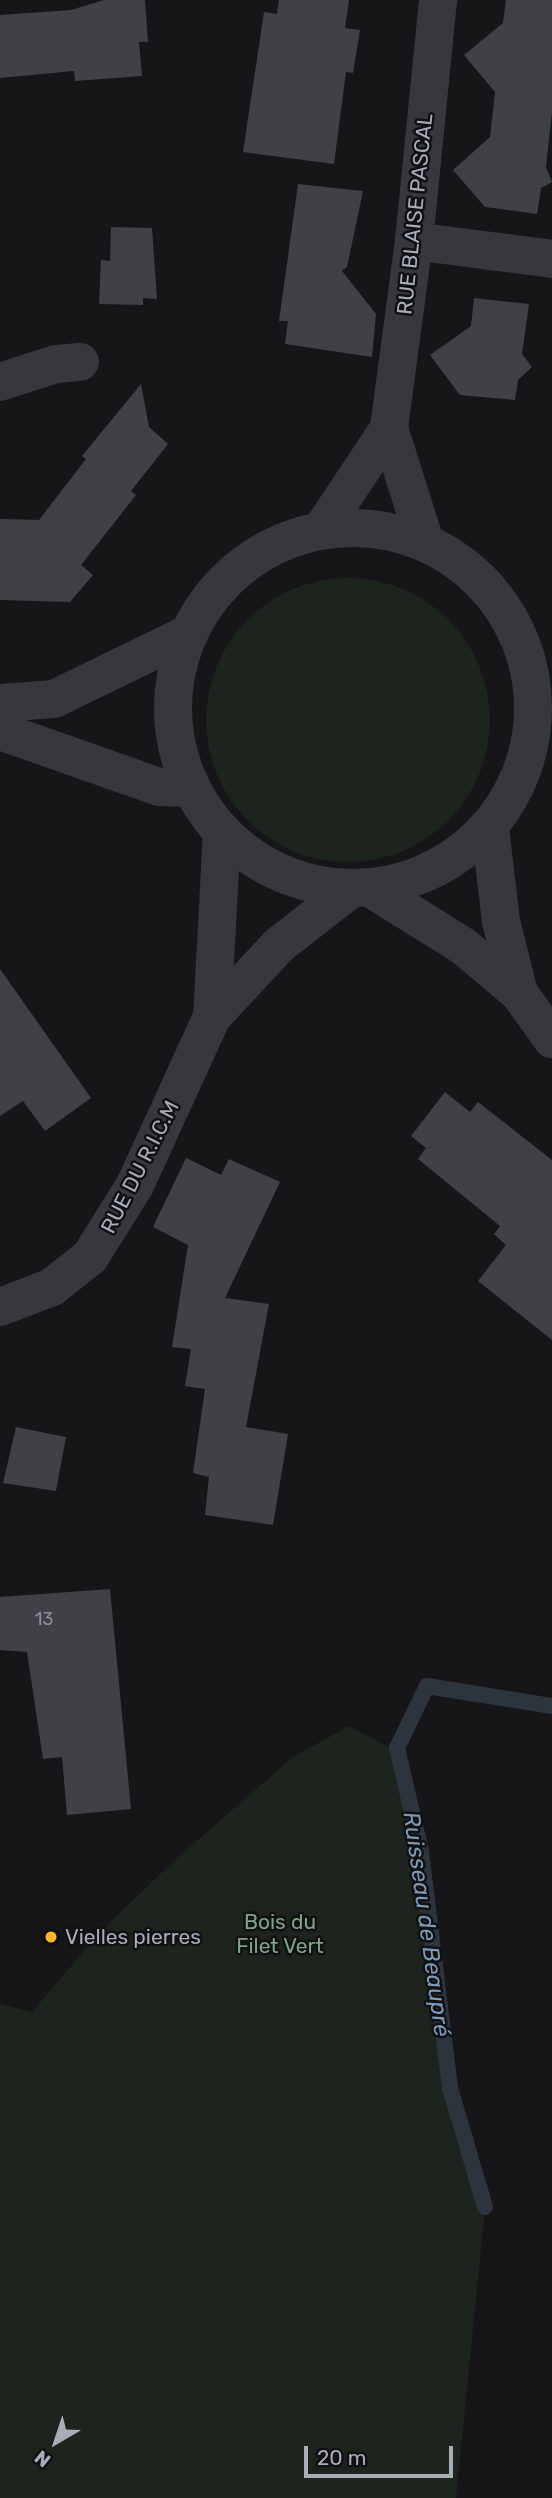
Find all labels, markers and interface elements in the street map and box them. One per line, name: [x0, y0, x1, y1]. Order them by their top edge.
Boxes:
street label: RUE BLAISE PASCAL: [392, 112, 438, 316]
street label: RUE DU R.I.C.M: [96, 1096, 184, 1238]
house number: 13: [35, 1608, 53, 1630]
water label: Ruisseau de Beaupré: [398, 1810, 456, 2038]
park label: Bois du Filet Vert: [236, 1909, 324, 1959]
place label: Vielles pierres: [65, 1924, 201, 1950]
marker: Vielles pierres: [43, 1929, 59, 1945]
north arrow: [21, 2407, 91, 2477]
scale bar: [307, 2432, 456, 2476]
text: N: [30, 2445, 55, 2472]
text: 20 m: [317, 2445, 366, 2470]

